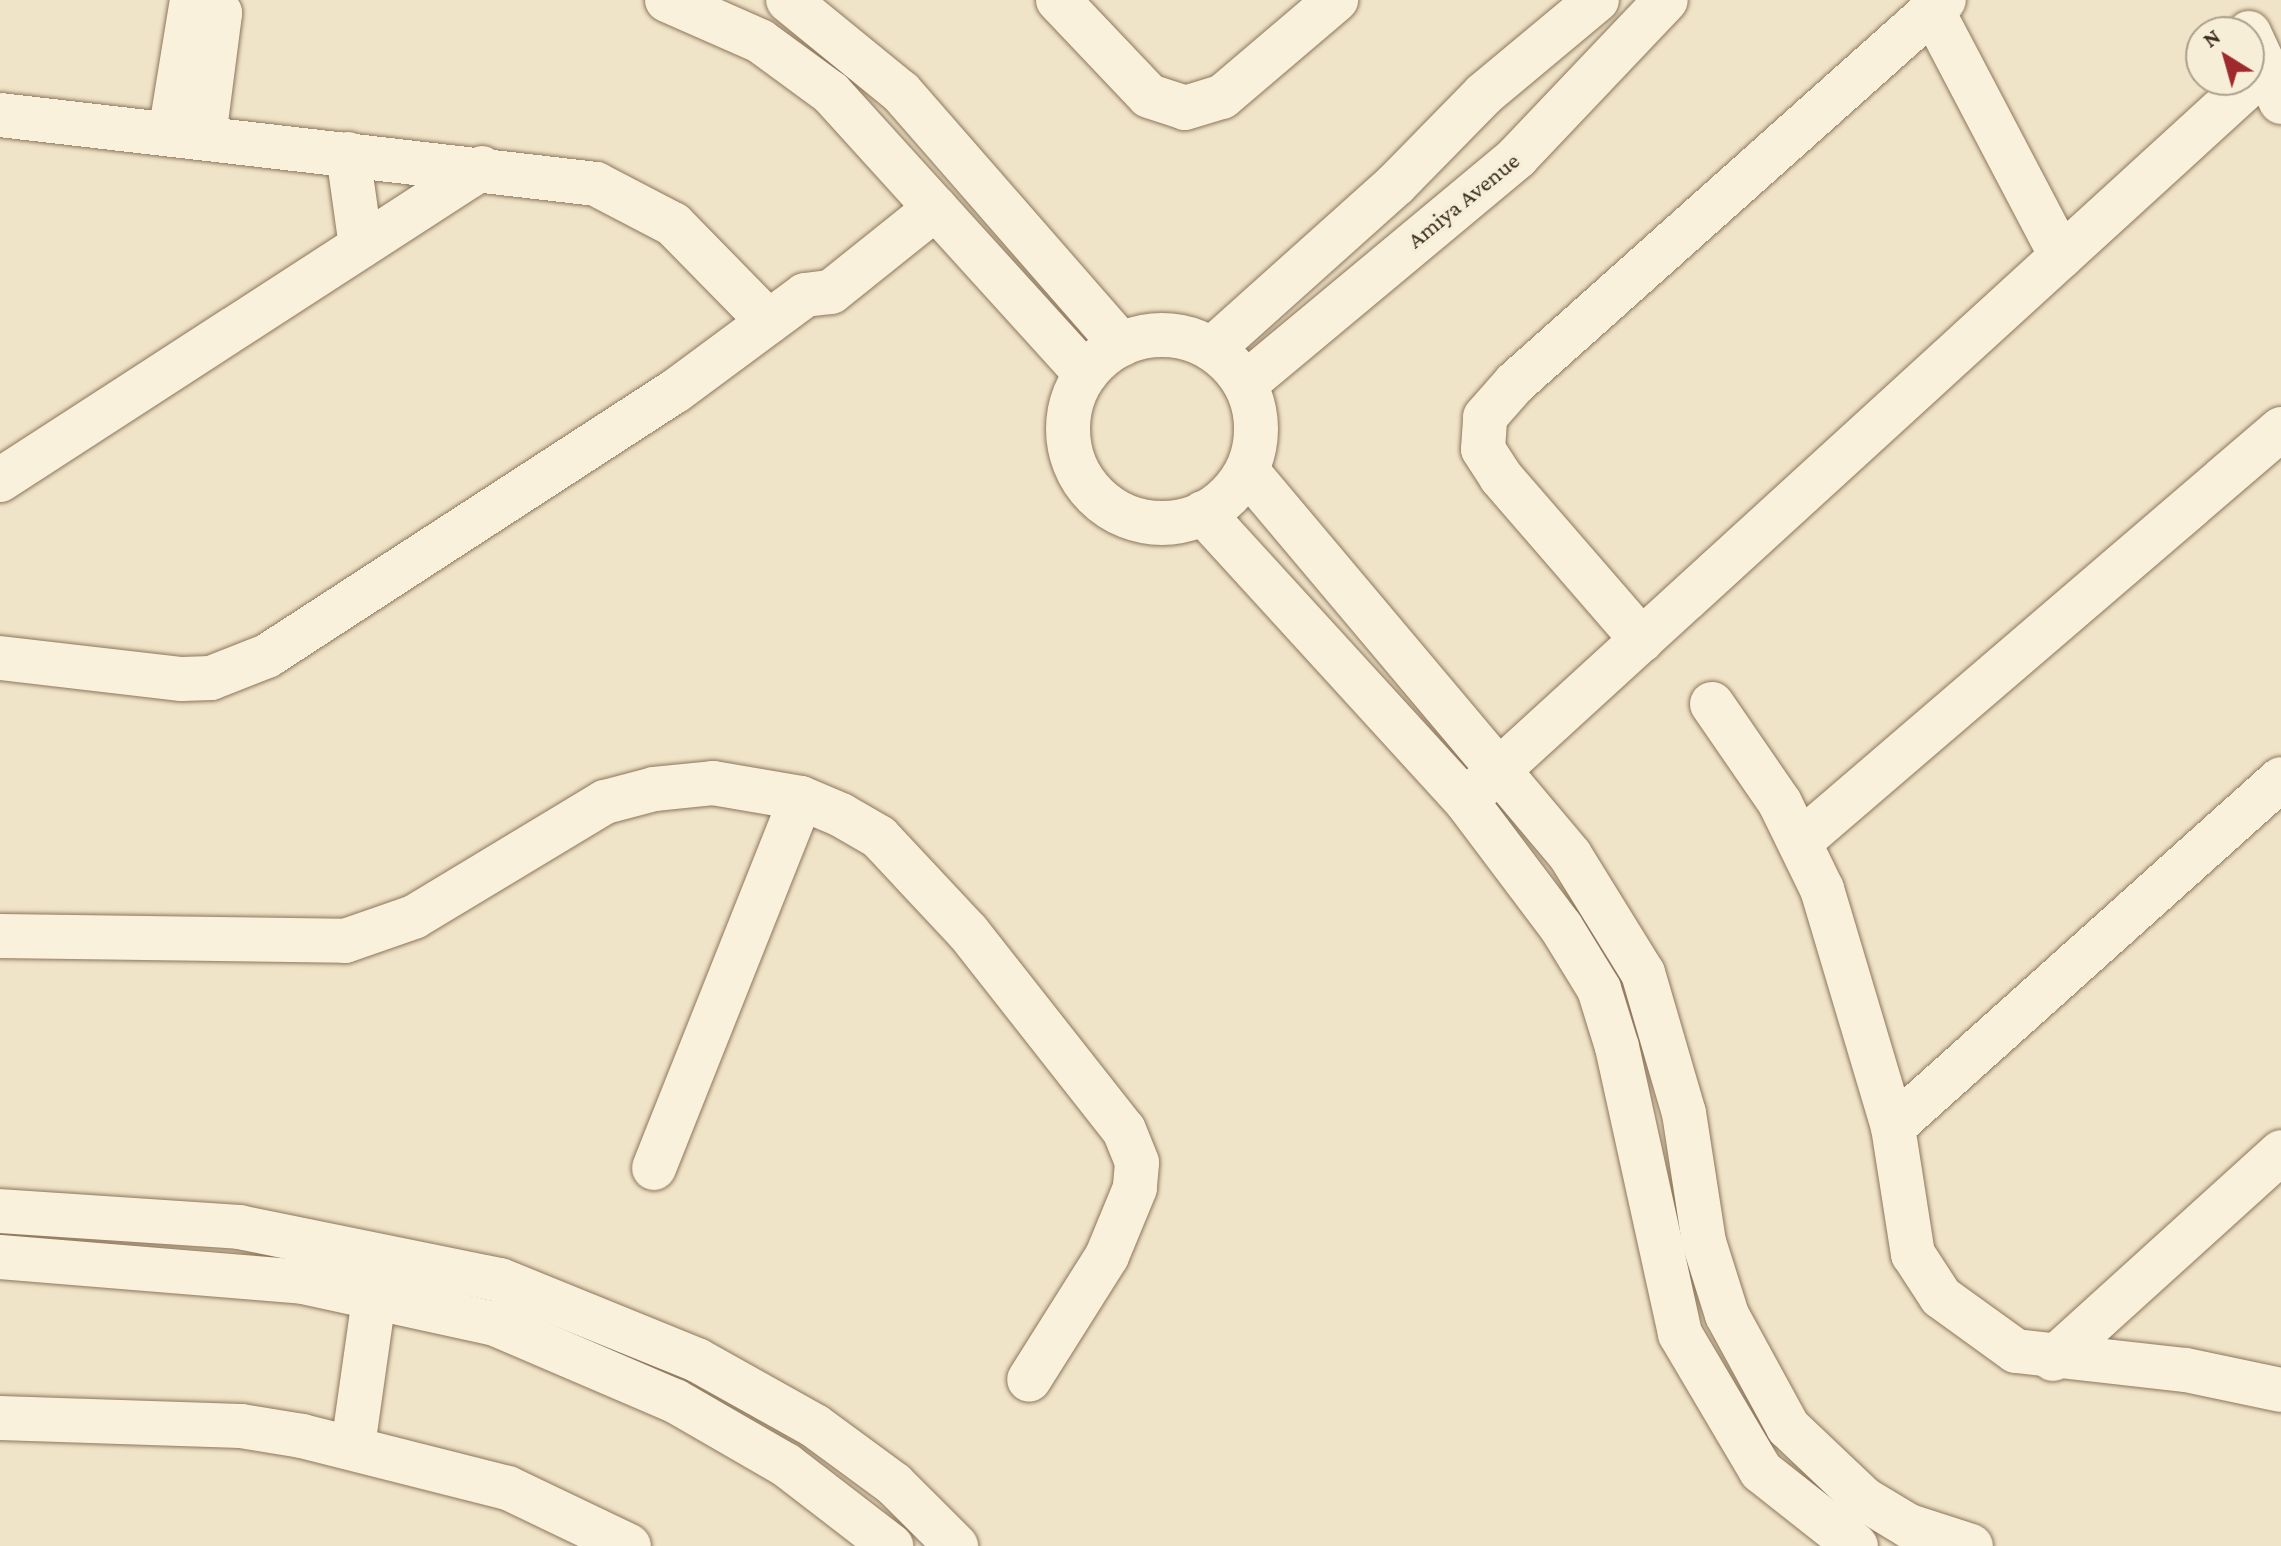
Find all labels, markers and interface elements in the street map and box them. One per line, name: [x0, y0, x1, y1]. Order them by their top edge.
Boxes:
north arrow: [2185, 16, 2265, 96]
text: N: [2198, 24, 2225, 53]
street label: Amiya Avenue: [1401, 146, 1525, 254]

